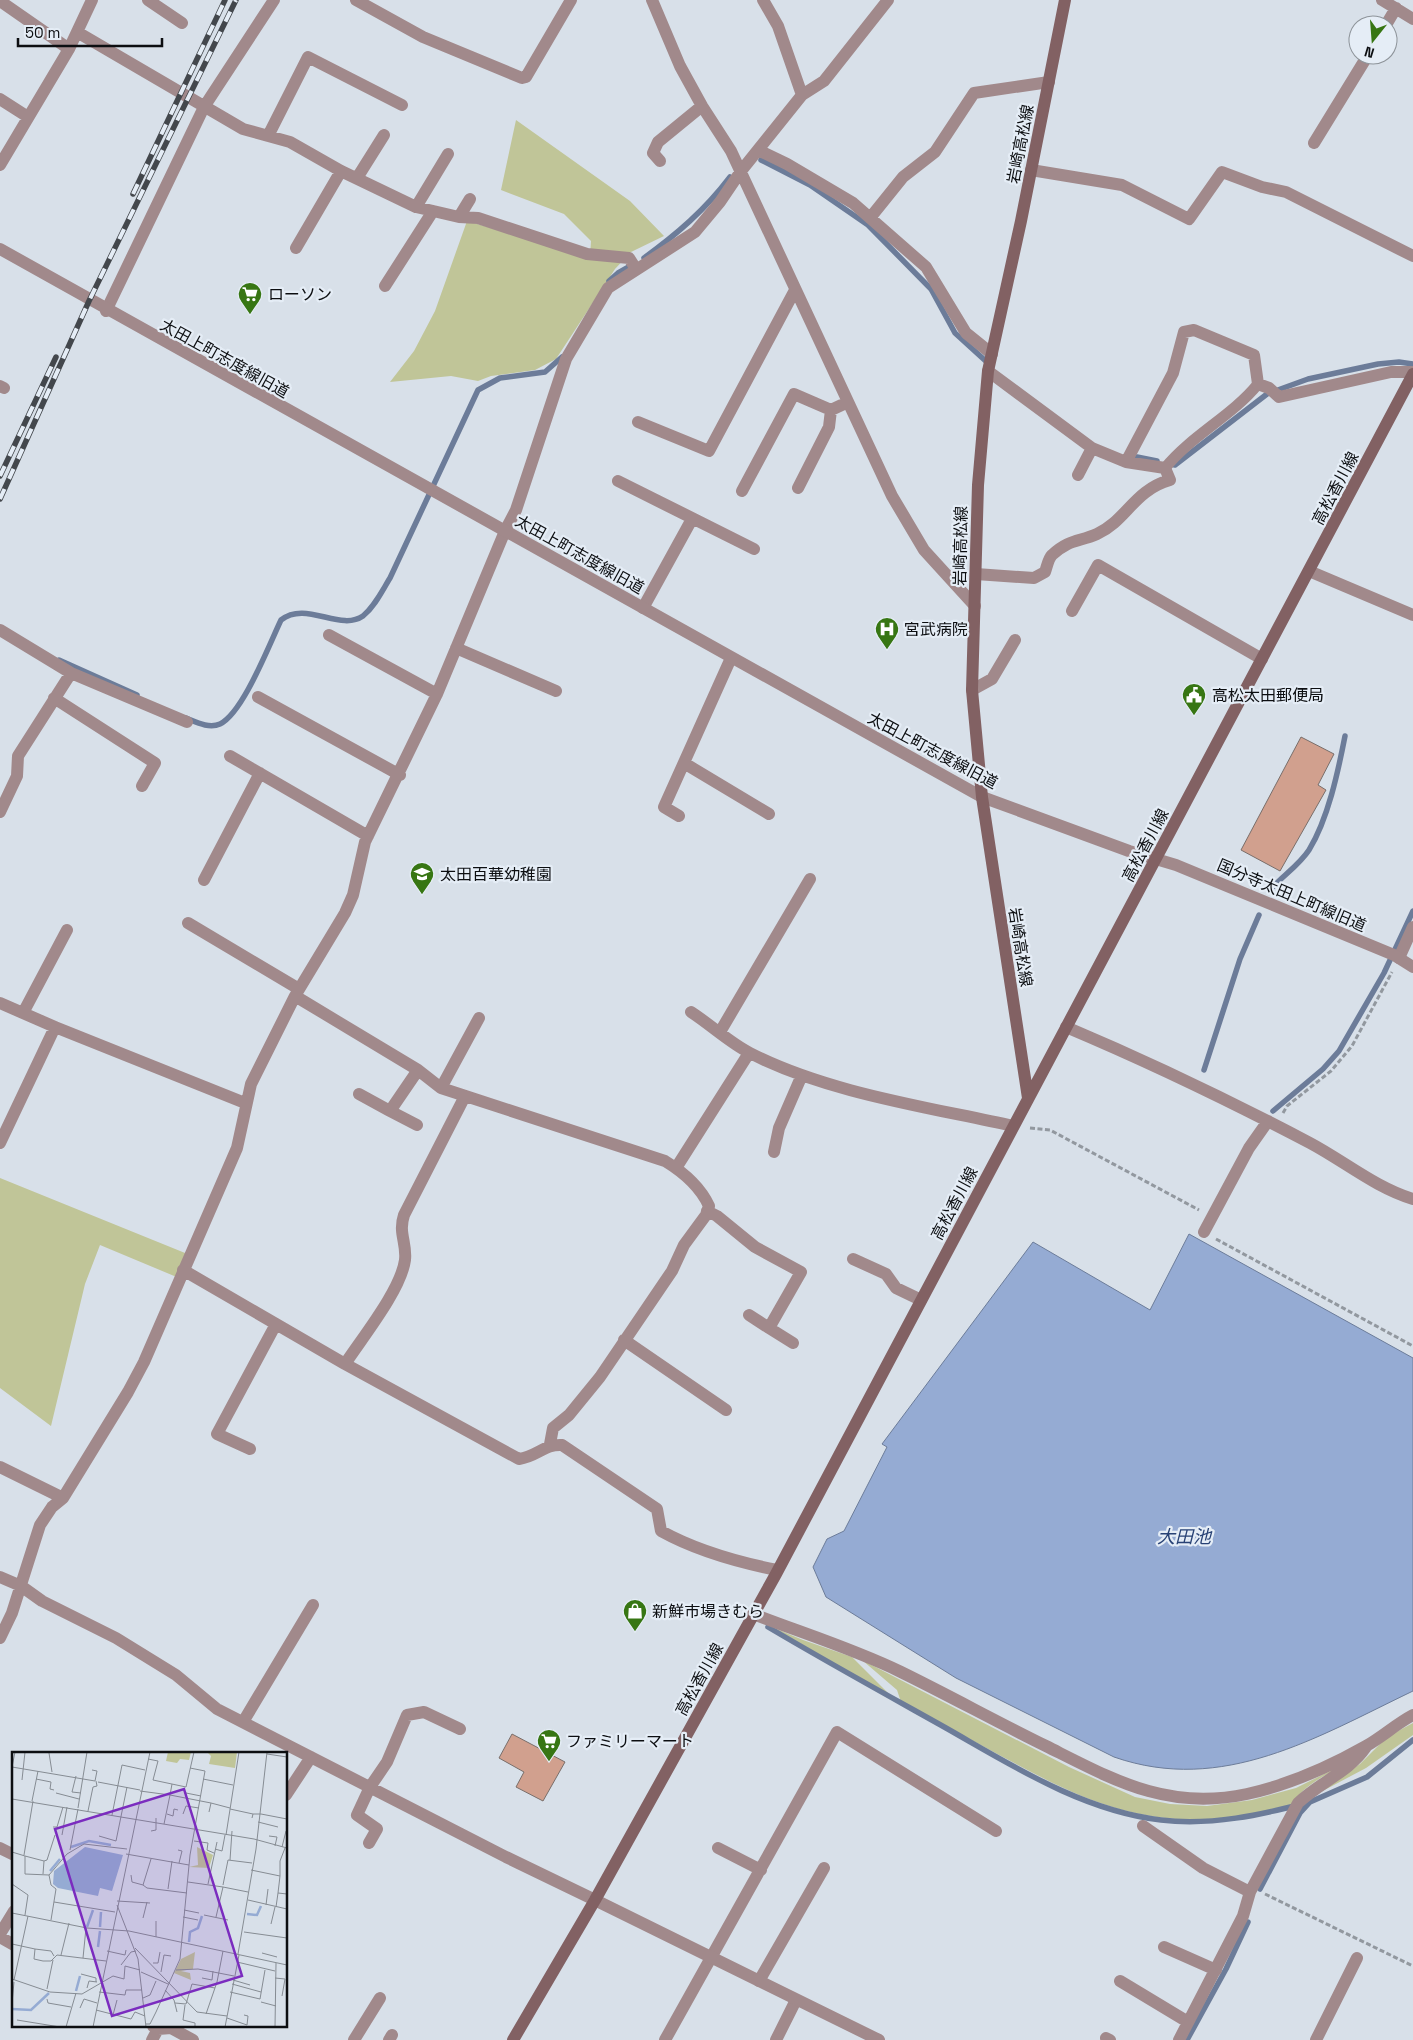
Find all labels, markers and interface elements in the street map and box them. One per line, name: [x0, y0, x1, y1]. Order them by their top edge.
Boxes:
scale bar: [18, 15, 161, 47]
north arrow: [1348, 15, 1398, 65]
text: 50 m: [25, 23, 60, 42]
text: N: [1362, 42, 1376, 62]
street label: 岩崎高松線: [1003, 103, 1038, 185]
supermarket icon: ローソン: [237, 281, 263, 315]
place label: ローソン: [268, 284, 332, 305]
street label: 太田上町志度線旧道: [157, 314, 293, 403]
street label: 高松香川線: [1307, 448, 1363, 528]
street label: 岩崎高松線: [949, 506, 972, 586]
street label: 太田上町志度線旧道: [512, 510, 648, 599]
hospital icon: 宮武病院: [874, 616, 900, 650]
place label: 宮武病院: [904, 619, 968, 640]
public building icon: 高松太田郵便局: [1181, 682, 1207, 716]
place label: 高松太田郵便局: [1212, 685, 1324, 706]
street label: 太田上町志度線旧道: [864, 707, 1001, 794]
street label: 高松香川線: [1117, 805, 1173, 885]
street label: 国分寺太田上町線旧道: [1214, 855, 1370, 936]
school or university icon: 太田百華幼稚園: [409, 861, 435, 895]
place label: 太田百華幼稚園: [440, 864, 552, 885]
street label: 岩崎高松線: [1004, 906, 1037, 988]
street label: 高松香川線: [926, 1163, 982, 1243]
water label: 大田池: [1157, 1525, 1213, 1548]
shop icon: 新鮮市場きむら: [622, 1598, 648, 1632]
place label: 新鮮市場きむら: [652, 1601, 764, 1622]
street label: 高松香川線: [671, 1639, 728, 1719]
supermarket icon: ファミリーマート: [536, 1728, 562, 1762]
place label: ファミリーマート: [566, 1731, 694, 1752]
inset map: [12, 1752, 288, 2028]

